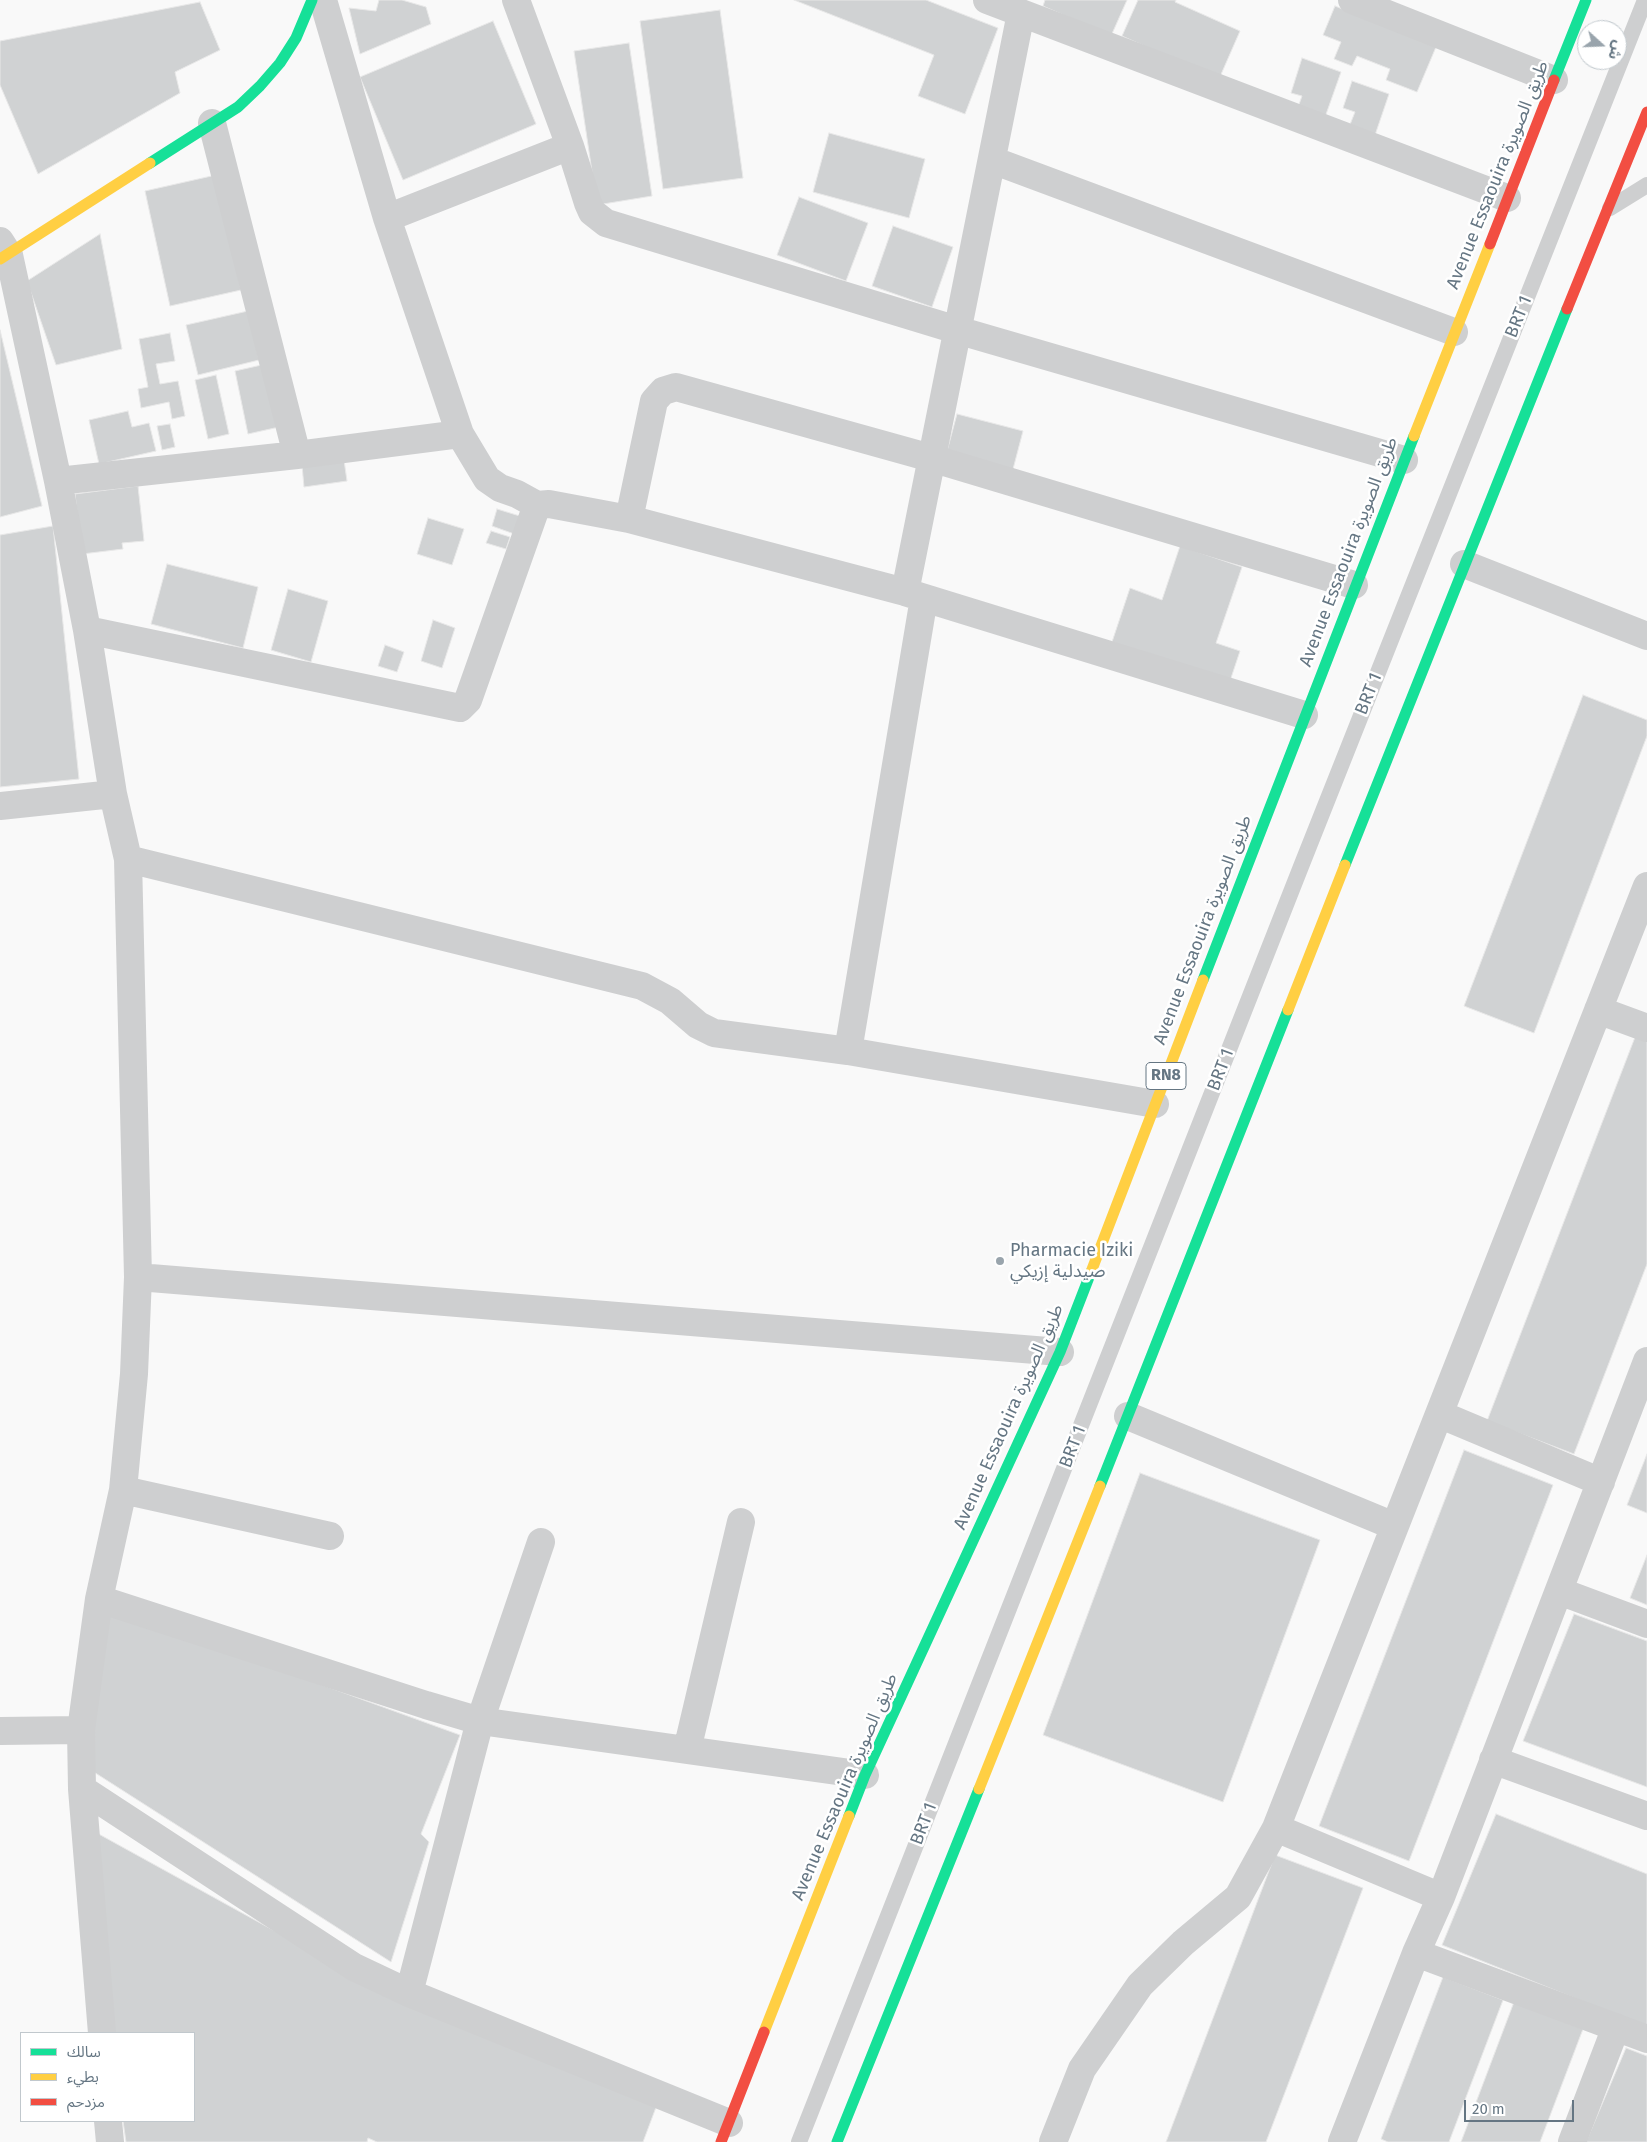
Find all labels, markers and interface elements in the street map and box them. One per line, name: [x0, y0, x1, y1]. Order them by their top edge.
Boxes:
north arrow: [1577, 20, 1627, 70]
text: ش: [1604, 38, 1627, 62]
street label: Avenue Essaouira طريق الصويرة: [1442, 58, 1554, 292]
street label: BRT 1: [1501, 293, 1537, 341]
street label: Avenue Essaouira طريق الصويرة: [1295, 434, 1403, 670]
street label: BRT 1: [1351, 670, 1387, 718]
street label: Avenue Essaouira طريق الصويرة: [1149, 812, 1257, 1048]
street label: BRT 1: [1203, 1046, 1239, 1094]
road number: RN8: [1146, 1062, 1186, 1090]
place label: Pharmacie Iziki صيدلية إزيكي: [1010, 1240, 1133, 1282]
marker: Pharmacie Iziki صيدلية إزيكي: [994, 1255, 1006, 1267]
street label: Avenue Essaouira طريق الصويرة: [949, 1301, 1069, 1533]
street label: BRT 1: [1055, 1423, 1091, 1471]
street label: Avenue Essaouira طريق الصويرة: [787, 1670, 903, 1904]
street label: BRT 1: [906, 1800, 942, 1848]
legend: [20, 2032, 195, 2122]
text: سالك: [67, 2043, 101, 2061]
text: بطيء: [67, 2068, 99, 2086]
scale bar: [1467, 2090, 1577, 2122]
text: مزدحم: [67, 2093, 105, 2111]
text: 20 m: [1472, 2100, 1505, 2118]

